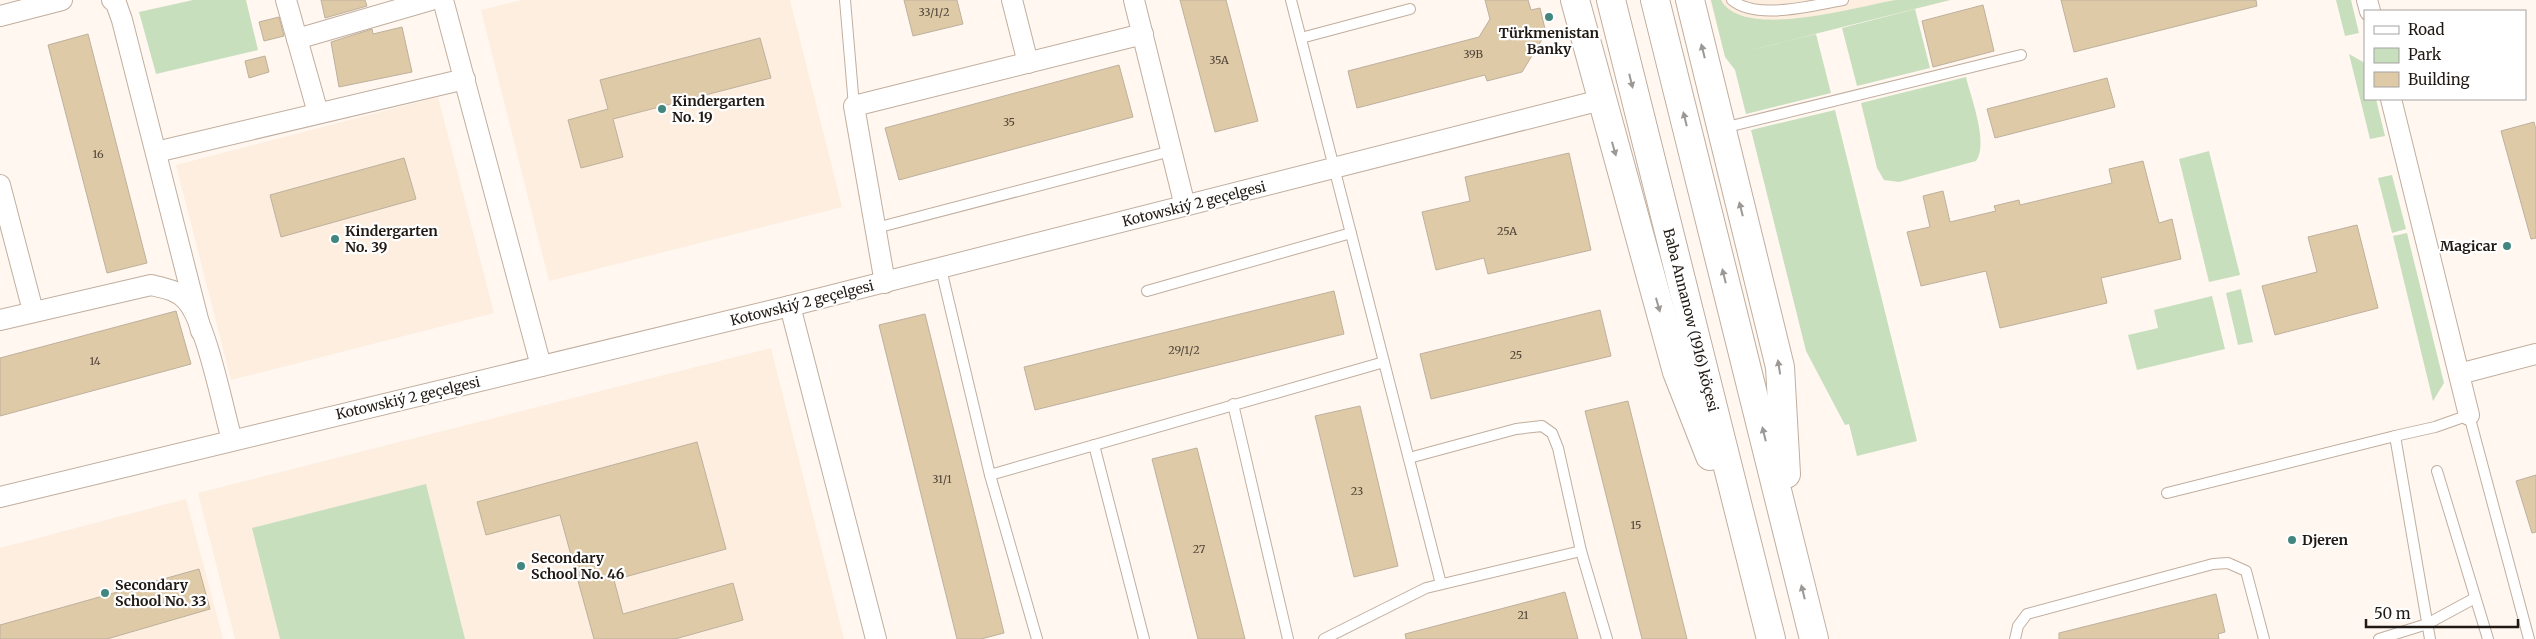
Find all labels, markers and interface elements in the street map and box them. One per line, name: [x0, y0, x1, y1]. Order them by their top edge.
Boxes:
house number: 33/1/2: [919, 5, 949, 19]
legend: [2364, 10, 2526, 100]
marker: Türkmenistan Banky: [1543, 11, 1555, 23]
text: Road: [2408, 20, 2444, 39]
place label: Türkmenistan Banky: [1499, 24, 1600, 58]
one-way arrow: [1698, 43, 1706, 58]
text: Park: [2408, 45, 2442, 64]
house number: 39B: [1463, 47, 1483, 61]
house number: 35A: [1209, 53, 1229, 67]
text: Building: [2408, 70, 2470, 89]
one-way arrow: [1627, 73, 1635, 88]
place label: Kindergarten No. 19: [672, 92, 765, 126]
marker: Kindergarten No. 19: [656, 103, 668, 115]
one-way arrow: [1680, 111, 1688, 126]
house number: 35: [1003, 115, 1015, 129]
one-way arrow: [1611, 141, 1619, 156]
house number: 16: [92, 147, 104, 161]
street label: Kotowskiý 2 geçelgesi: [1120, 177, 1268, 231]
one-way arrow: [1737, 201, 1745, 216]
place label: Kindergarten No. 39: [345, 222, 438, 256]
house number: 25A: [1497, 224, 1517, 238]
street label: Baba Annanow (1916) köçesi: [1659, 226, 1723, 414]
marker: Kindergarten No. 39: [329, 233, 341, 245]
place label: Magicar: [2440, 237, 2497, 255]
marker: Magicar: [2501, 240, 2513, 252]
one-way arrow: [1720, 269, 1728, 284]
street label: Kotowskiý 2 geçelgesi: [728, 276, 876, 330]
one-way arrow: [1654, 298, 1662, 313]
house number: 29/1/2: [1168, 343, 1200, 357]
house number: 25: [1510, 348, 1522, 362]
house number: 14: [89, 354, 101, 368]
one-way arrow: [1775, 358, 1783, 374]
street label: Kotowskiý 2 geçelgesi: [334, 373, 482, 423]
one-way arrow: [1759, 426, 1767, 441]
house number: 31/1: [932, 472, 952, 486]
house number: 23: [1351, 484, 1363, 498]
house number: 15: [1630, 518, 1642, 532]
place label: Djeren: [2302, 531, 2349, 549]
marker: Djeren: [2286, 534, 2298, 546]
house number: 27: [1193, 542, 1205, 556]
place label: Secondary School No. 46: [531, 549, 625, 583]
marker: Secondary School No. 46: [515, 560, 527, 572]
place label: Secondary School No. 33: [115, 576, 206, 610]
one-way arrow: [1799, 584, 1807, 599]
marker: Secondary School No. 33: [99, 587, 111, 599]
scale bar: [2366, 596, 2518, 628]
text: 50 m: [2374, 604, 2411, 623]
house number: 21: [1517, 608, 1529, 622]

